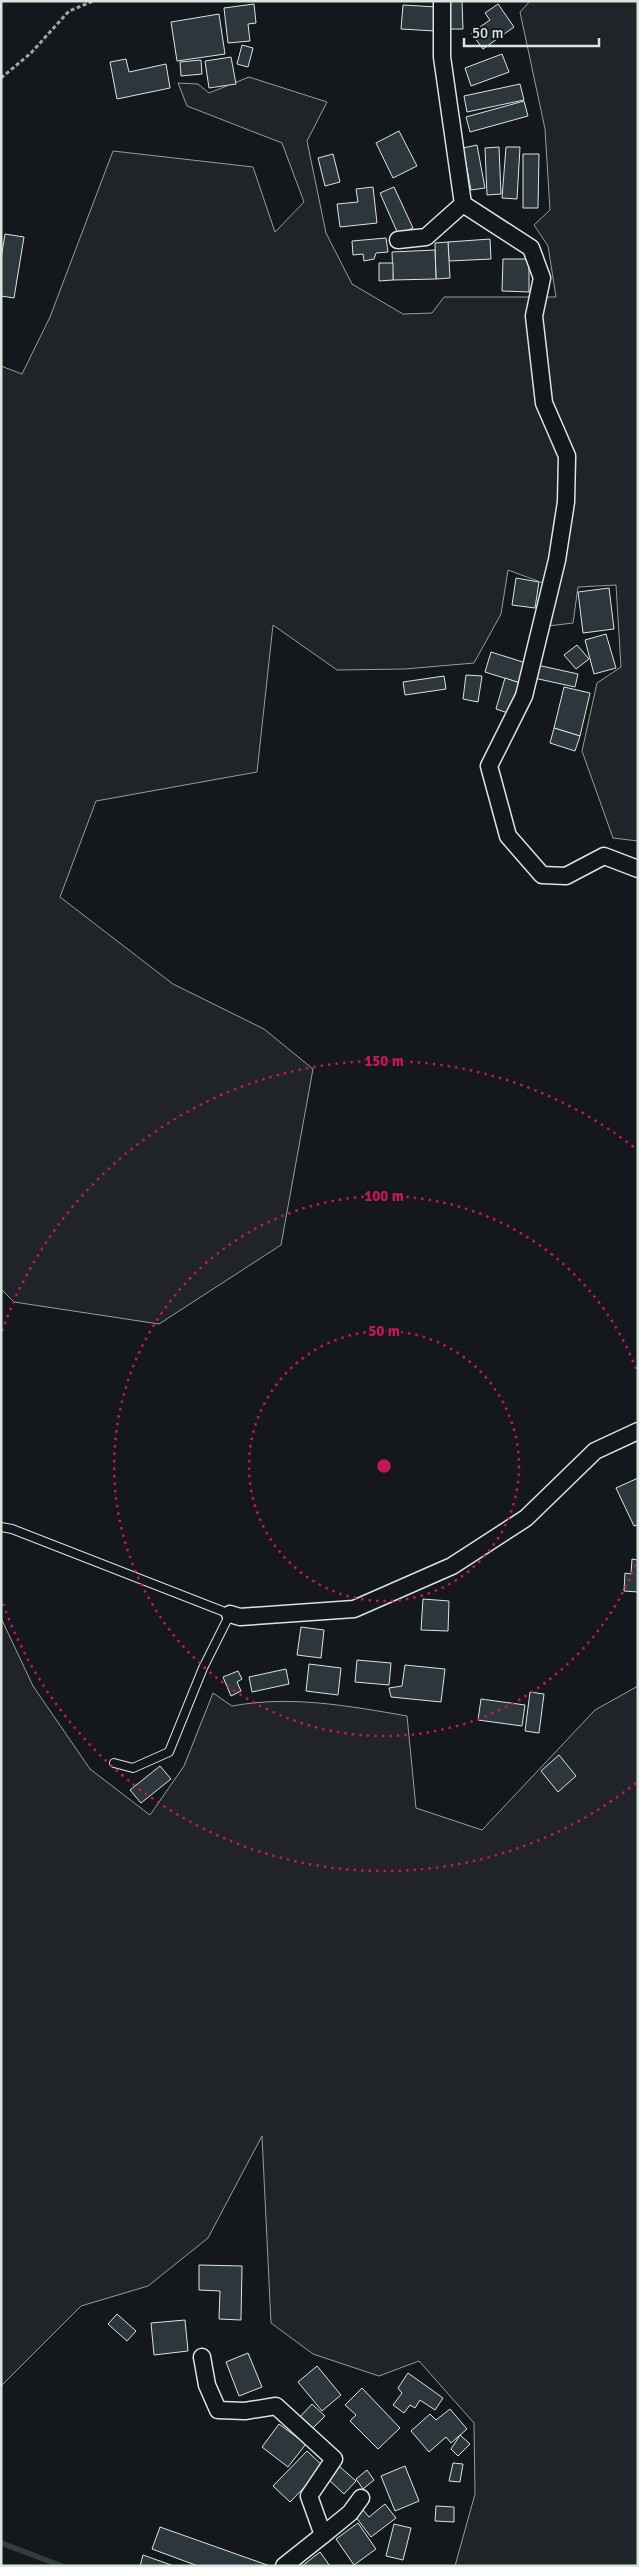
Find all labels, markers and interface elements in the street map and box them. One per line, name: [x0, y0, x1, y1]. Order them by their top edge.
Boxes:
scale bar: [464, 15, 599, 47]
text: 50 m: [472, 24, 503, 42]
text: 150 m: [364, 1052, 404, 1070]
text: 100 m: [364, 1187, 404, 1205]
text: 50 m: [368, 1322, 400, 1340]
centre of rings: [375, 1457, 393, 1475]

